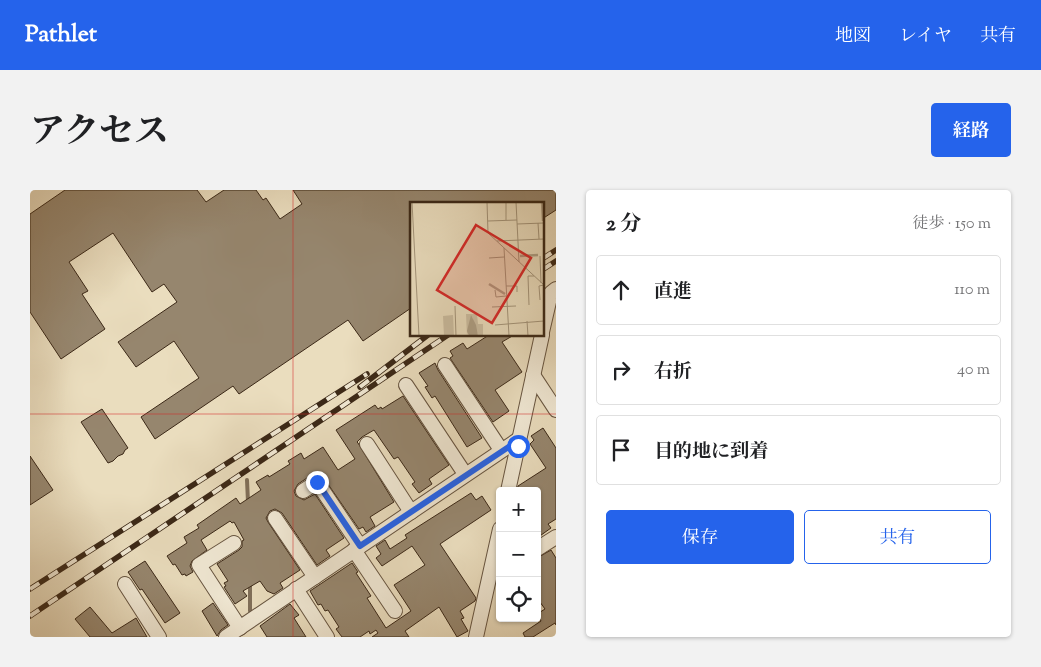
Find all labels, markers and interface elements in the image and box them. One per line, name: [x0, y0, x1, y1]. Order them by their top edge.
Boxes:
text: Pathlet: [25, 18, 97, 52]
text: 地図: [835, 24, 871, 50]
text: レイヤ: [899, 24, 952, 50]
text: 共有: [980, 24, 1016, 50]
button: 経路: [931, 103, 1011, 157]
text: アクセス: [30, 108, 169, 159]
inset map: [410, 202, 544, 336]
text: 2 分: [606, 210, 641, 240]
text: 徒歩 · 150 m: [912, 213, 991, 236]
icon: ahead: [607, 276, 635, 304]
text: 直進: [654, 279, 692, 306]
text: 110 m: [954, 279, 990, 302]
icon: right: [607, 356, 635, 384]
text: 右折: [654, 359, 692, 386]
text: 40 m: [957, 359, 990, 382]
route start: [507, 435, 530, 458]
icon: arrive: [607, 436, 635, 464]
text: 目的地に到着: [654, 439, 768, 466]
route end: [306, 471, 329, 494]
map controls: [496, 487, 541, 622]
button: +: [496, 487, 541, 532]
button: 保存: [606, 510, 794, 564]
button: 共有: [804, 510, 991, 564]
button: −: [496, 532, 541, 577]
button: locate: [496, 577, 541, 622]

